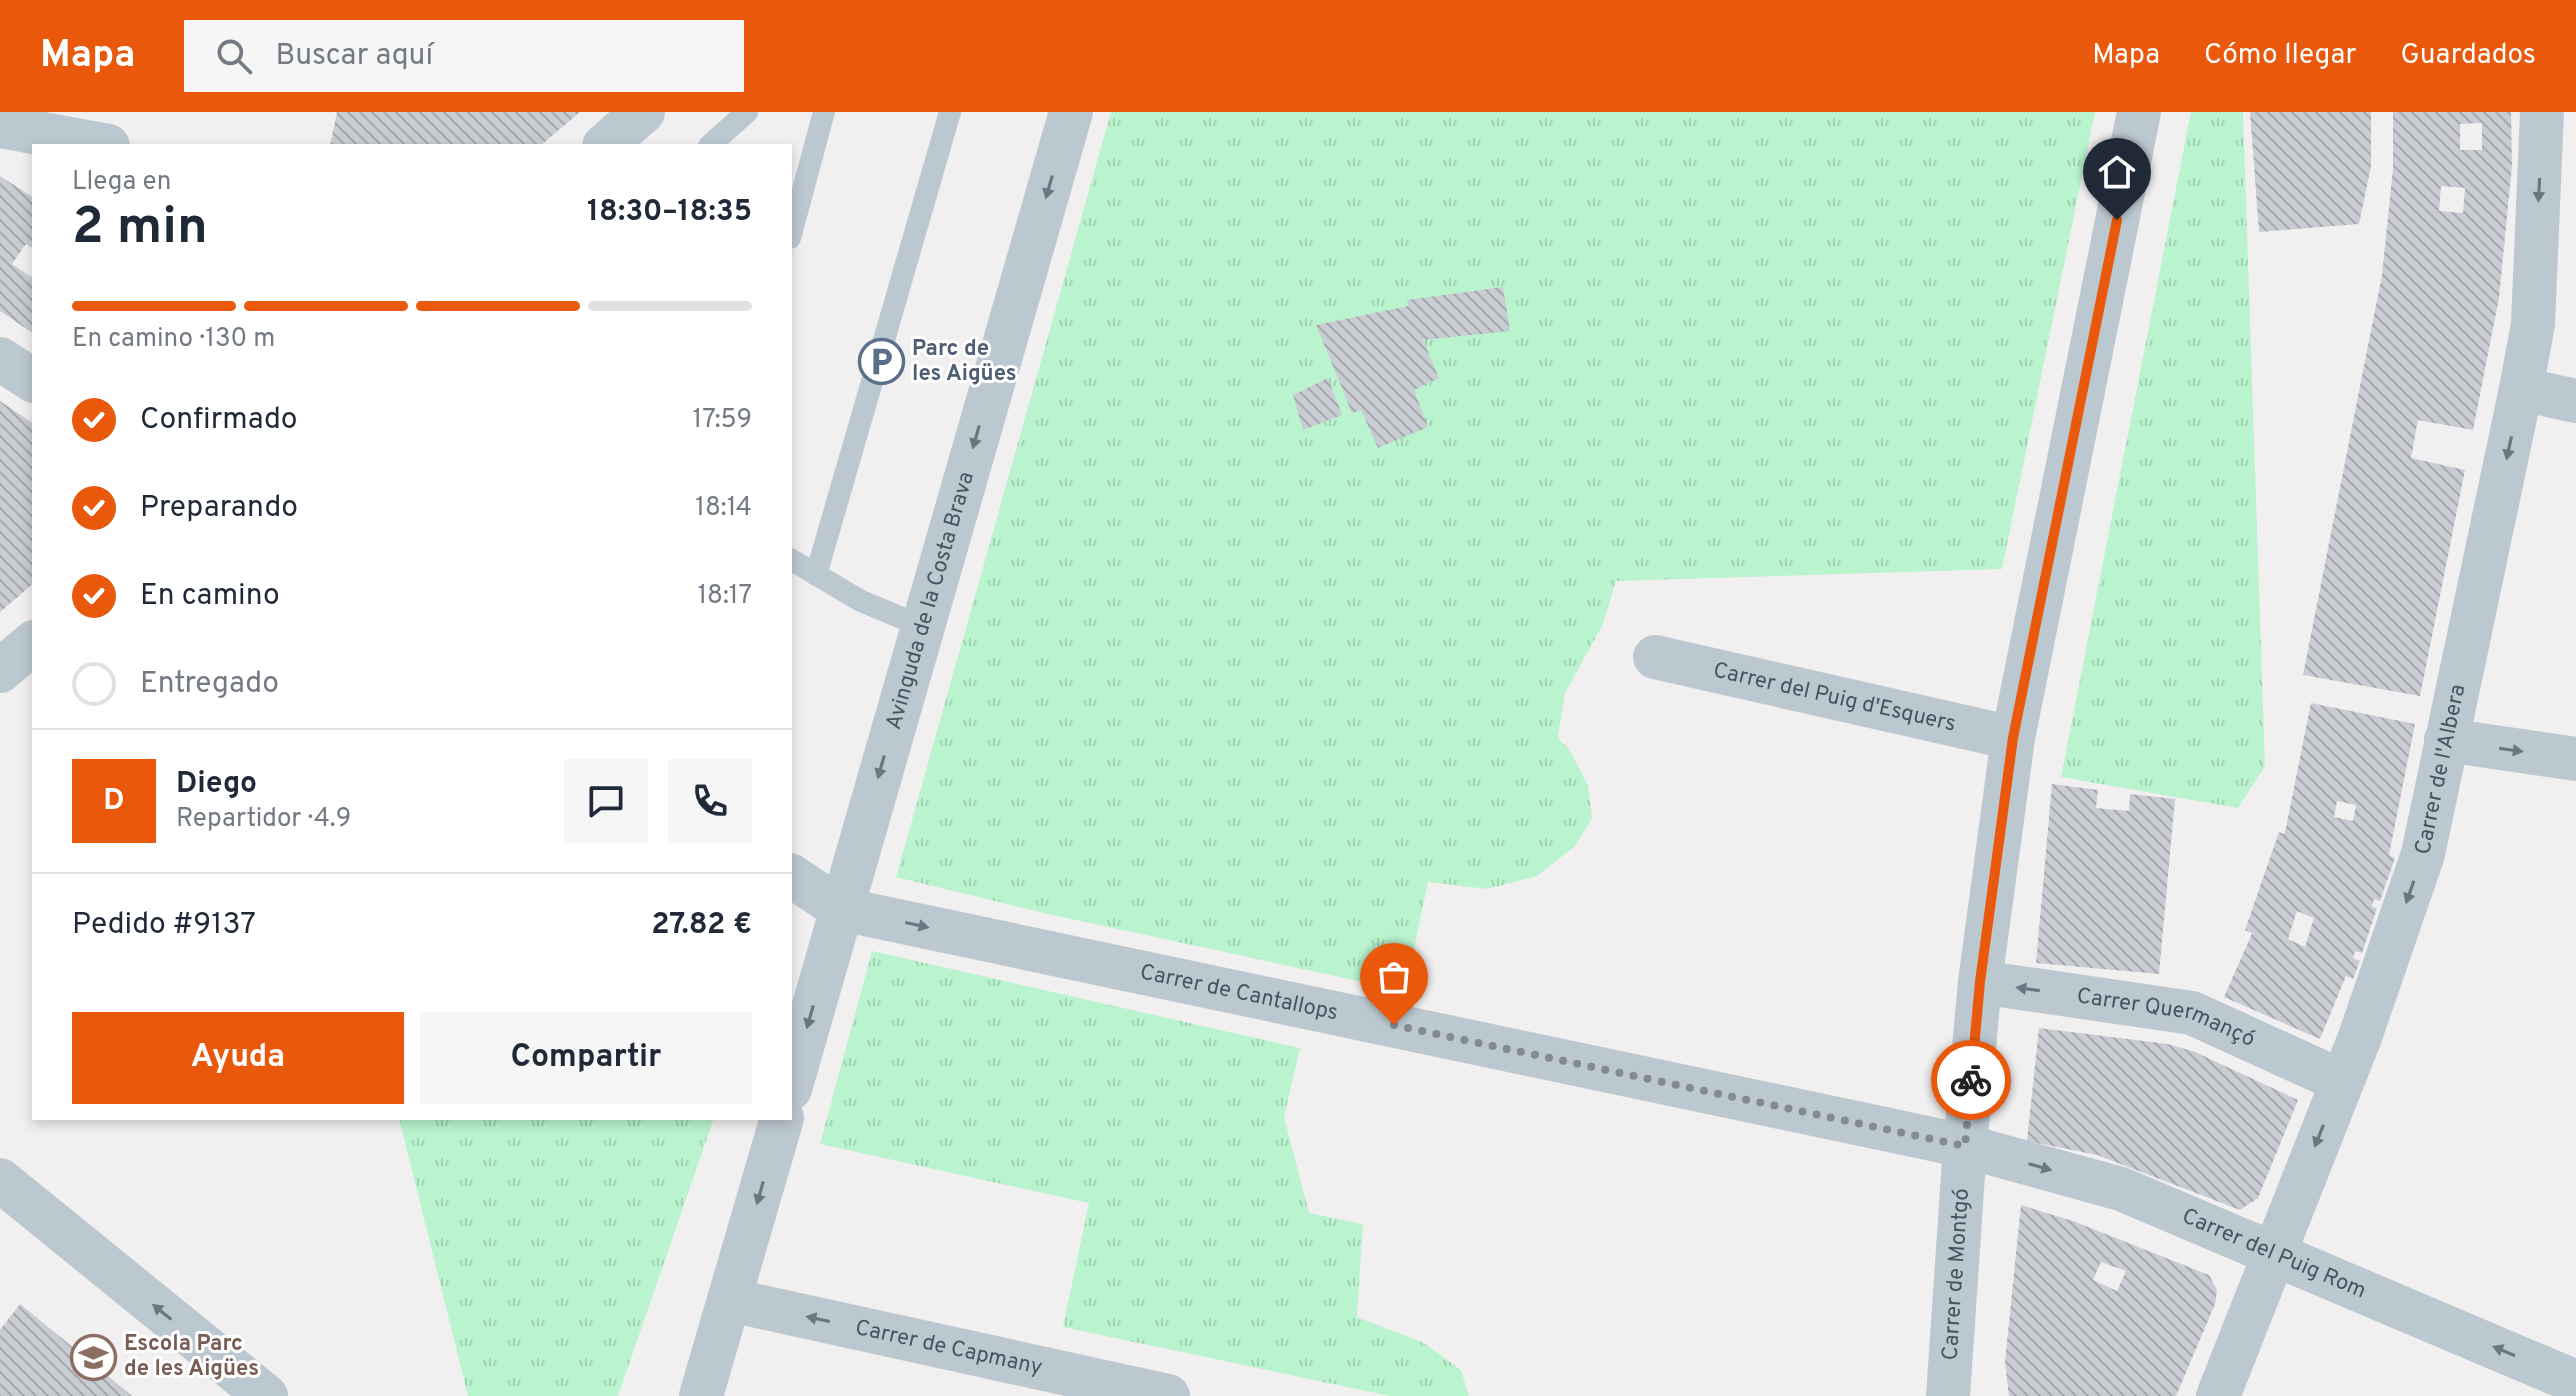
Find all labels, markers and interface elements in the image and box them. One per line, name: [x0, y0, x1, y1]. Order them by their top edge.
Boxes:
search box: [184, 20, 744, 92]
text: Mapa: [40, 32, 136, 81]
icon: search: [212, 34, 256, 78]
text: Buscar aquí: [276, 38, 433, 75]
text: Mapa: [2092, 38, 2160, 74]
text: Cómo llegar: [2204, 38, 2356, 74]
text: Guardados: [2400, 38, 2536, 74]
pin: [2083, 138, 2151, 220]
icon: home: [2095, 150, 2139, 194]
text: Llega en: [72, 166, 171, 199]
one-way arrow: [1042, 175, 1055, 199]
one-way arrow: [2532, 178, 2545, 203]
text: 18:30–18:35: [587, 194, 752, 231]
text: 2 min: [72, 196, 208, 262]
text: En camino · 130 m: [72, 323, 275, 356]
place label: Parc de les Aigües: [912, 336, 1017, 388]
parking icon: Parc de les Aigües: [857, 338, 905, 386]
icon: check: [72, 398, 116, 442]
text: Confirmado: [140, 402, 298, 439]
text: 17:59: [693, 404, 752, 437]
one-way arrow: [969, 425, 982, 449]
one-way arrow: [2502, 435, 2515, 460]
street label: Avinguda de la Costa Brava: [881, 469, 980, 733]
icon: check: [72, 486, 116, 530]
text: Preparando: [140, 490, 298, 527]
text: 18:14: [695, 492, 752, 525]
icon: check: [72, 574, 116, 618]
text: En camino: [140, 578, 280, 615]
text: 18:17: [697, 580, 752, 613]
street label: Carrer del Puig d'Esquers: [1711, 657, 1958, 738]
text: Entregado: [140, 666, 279, 703]
street label: Carrer de l'Albera: [2410, 682, 2472, 857]
one-way arrow: [2499, 744, 2524, 757]
one-way arrow: [875, 755, 887, 780]
button: chat: [564, 759, 648, 843]
button: phone: [668, 759, 752, 843]
text: Diego: [176, 766, 257, 803]
text: D: [103, 783, 125, 820]
text: Repartidor · 4.9: [176, 803, 351, 836]
one-way arrow: [2404, 881, 2416, 905]
text: Pedido #9137: [72, 907, 256, 944]
text: 27.82 €: [651, 907, 752, 944]
one-way arrow: [905, 919, 930, 931]
pin: [1360, 943, 1428, 1025]
icon: bag: [1372, 955, 1416, 999]
street label: Carrer de Cantallops: [1137, 959, 1340, 1027]
one-way arrow: [2015, 982, 2040, 995]
street label: Carrer Quermançó: [2075, 983, 2259, 1053]
one-way arrow: [803, 1006, 816, 1030]
button: Ayuda: [72, 1012, 404, 1104]
button: Compartir: [420, 1012, 752, 1104]
courier: [1931, 1040, 2011, 1120]
icon: bike: [1949, 1058, 1993, 1102]
one-way arrow: [2312, 1124, 2325, 1148]
one-way arrow: [2029, 1161, 2053, 1174]
one-way arrow: [754, 1181, 766, 1206]
street label: Carrer de Montgó: [1937, 1187, 1976, 1361]
street label: Carrer del Puig Rom: [2178, 1203, 2370, 1305]
one-way arrow: [152, 1304, 172, 1320]
one-way arrow: [806, 1312, 831, 1325]
street label: Carrer de Capmany: [853, 1314, 1045, 1382]
place label: Escola Parc de les Aigües: [124, 1331, 259, 1383]
school or university icon: Escola Parc de les Aigües: [69, 1333, 117, 1381]
one-way arrow: [2492, 1345, 2516, 1358]

